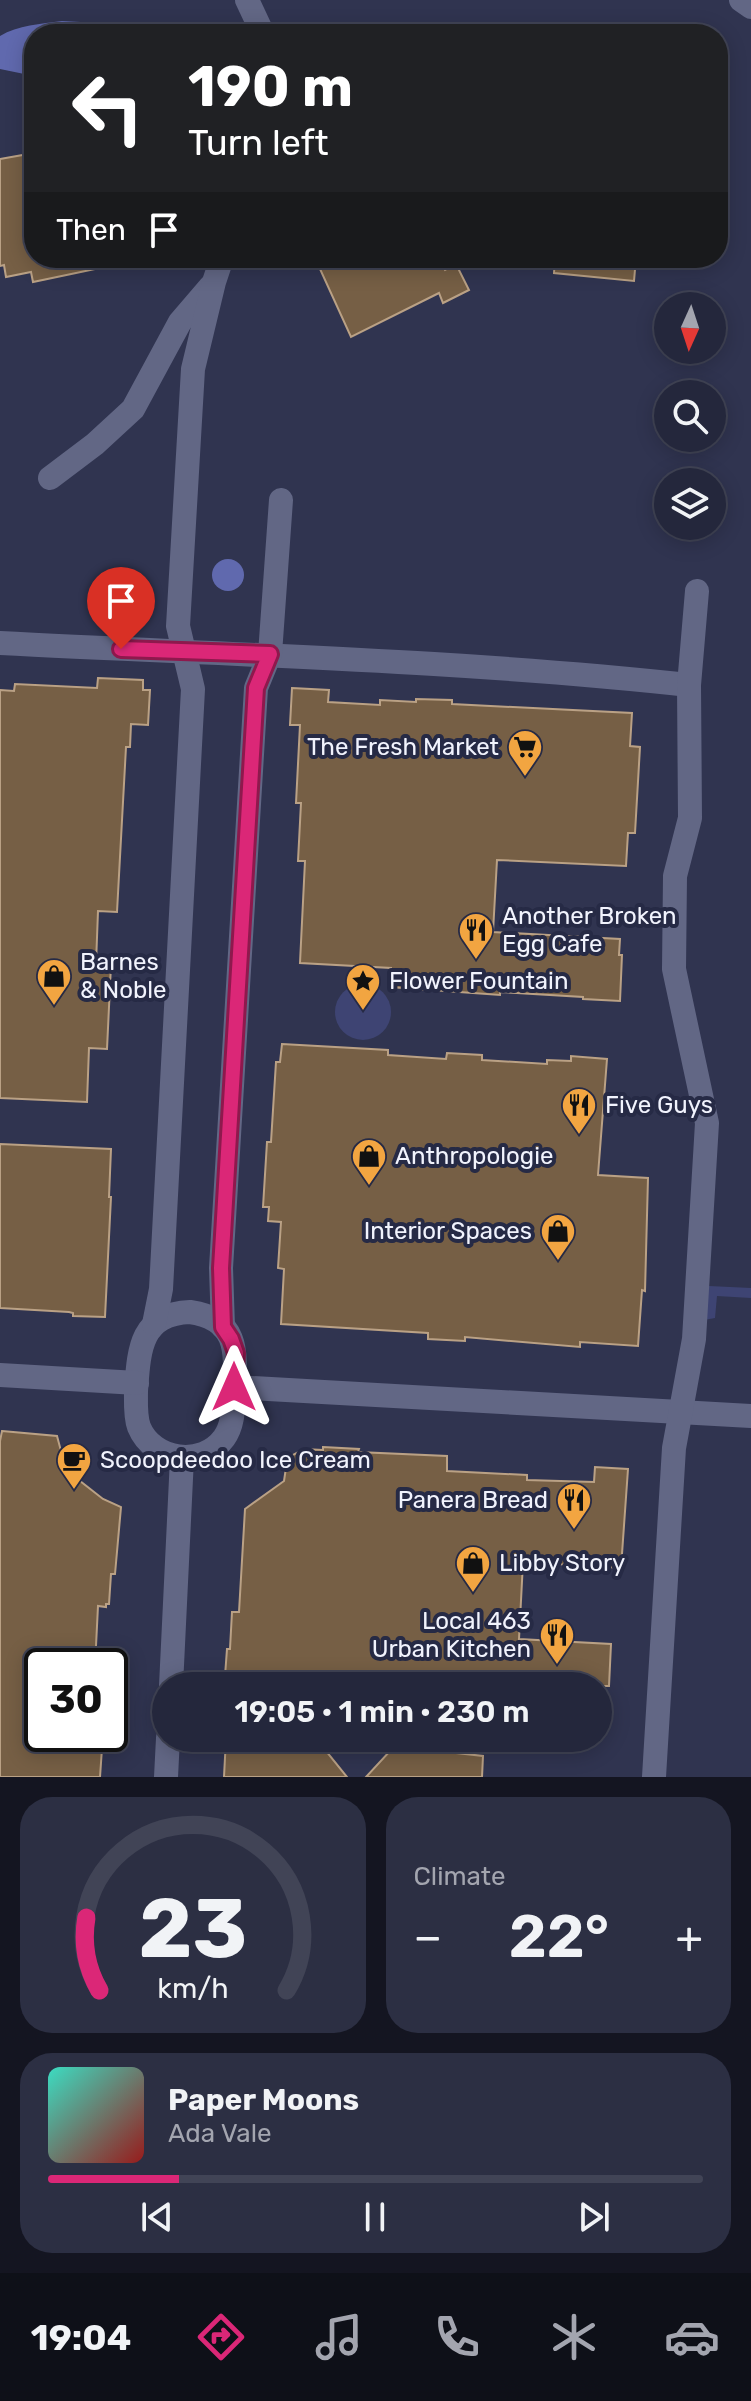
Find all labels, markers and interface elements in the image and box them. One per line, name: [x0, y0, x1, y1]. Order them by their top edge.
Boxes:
text: 190 m: [188, 54, 353, 120]
icon: left: [56, 56, 160, 160]
text: Turn left: [188, 121, 329, 164]
icon: arrive: [142, 208, 186, 252]
text: Then: [56, 212, 126, 248]
north arrow: [654, 292, 726, 364]
map controls: [654, 292, 726, 540]
button: search: [654, 380, 726, 452]
button: layers: [654, 468, 726, 540]
pin: [87, 567, 155, 649]
icon: arrive: [99, 579, 143, 623]
supermarket icon: The Fresh Market: [506, 728, 544, 778]
place label: The Fresh Market: [307, 733, 499, 761]
place label: Another Broken Egg Cafe: [502, 902, 677, 958]
restaurant icon: Another Broken Egg Cafe: [457, 911, 495, 961]
place label: Barnes & Noble: [80, 948, 167, 1004]
shop icon: Barnes & Noble: [35, 957, 73, 1007]
place icon: Flower Fountain: [344, 962, 382, 1012]
place label: Flower Fountain: [389, 967, 568, 995]
restaurant icon: Five Guys: [560, 1086, 598, 1136]
place label: Five Guys: [605, 1091, 713, 1119]
shop icon: Anthropologie: [350, 1137, 388, 1187]
place label: Anthropologie: [395, 1142, 553, 1170]
shop icon: Interior Spaces: [539, 1212, 577, 1262]
place label: Interior Spaces: [364, 1217, 532, 1245]
position arrow: [192, 1345, 276, 1429]
cafe icon: Scoopdeedoo Ice Cream: [55, 1441, 93, 1491]
place label: Scoopdeedoo Ice Cream: [100, 1446, 371, 1474]
restaurant icon: Panera Bread: [555, 1481, 593, 1531]
place label: Panera Bread: [398, 1486, 548, 1514]
shop icon: Libby Story: [454, 1544, 492, 1594]
place label: Libby Story: [499, 1549, 625, 1577]
place label: Local 463 Urban Kitchen: [372, 1607, 531, 1663]
restaurant icon: Local 463 Urban Kitchen: [538, 1616, 576, 1666]
speed limit sign: 30: [24, 1648, 128, 1752]
text: 19:05 · 1 min · 230 m: [235, 1694, 529, 1730]
text: Climate: [414, 1861, 506, 1892]
text: 23: [138, 1879, 247, 1978]
text: 22°: [509, 1901, 609, 1972]
text: −: [414, 1911, 442, 1963]
text: +: [676, 1911, 703, 1963]
text: km/h: [157, 1971, 228, 2005]
text: Paper Moons: [168, 2082, 359, 2118]
text: Ada Vale: [168, 2118, 272, 2149]
icon: previous: [135, 2195, 179, 2239]
icon: pause: [353, 2195, 397, 2239]
icon: next: [572, 2195, 616, 2239]
icon: directions: [193, 2309, 249, 2365]
icon: music: [311, 2309, 367, 2365]
icon: phone: [429, 2309, 485, 2365]
icon: climate: [546, 2309, 602, 2365]
icon: car: [664, 2309, 720, 2365]
text: 19:04: [31, 2316, 131, 2359]

